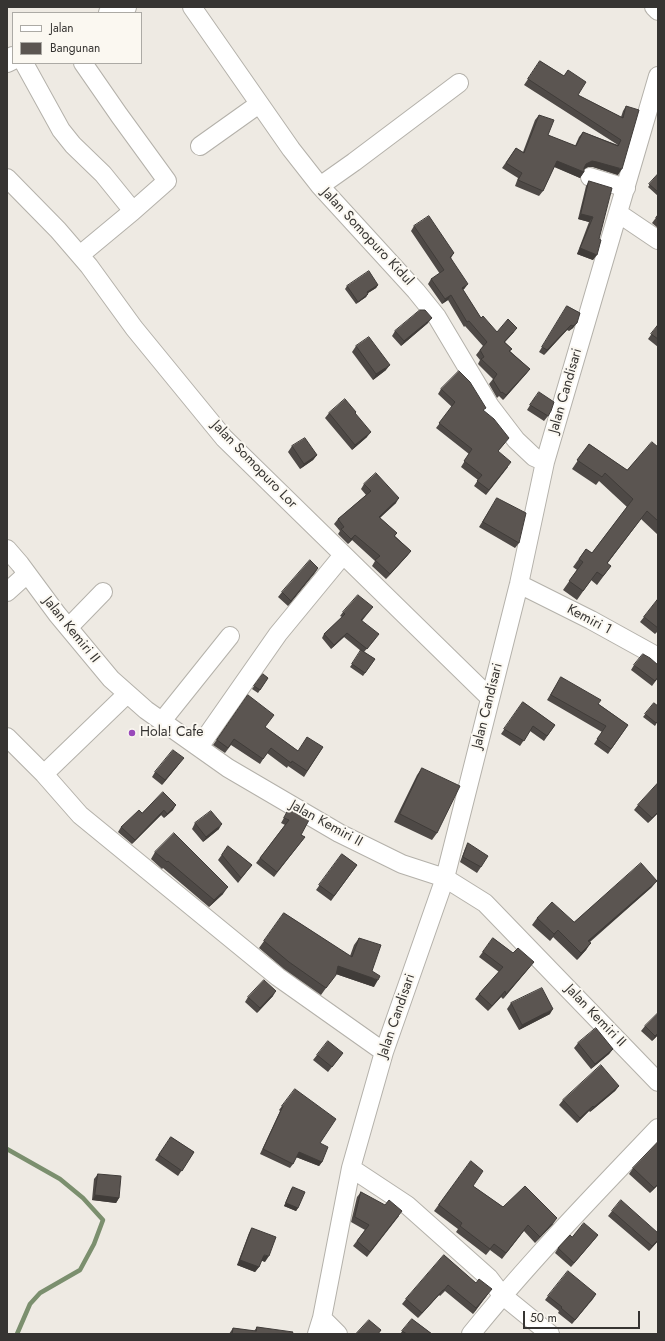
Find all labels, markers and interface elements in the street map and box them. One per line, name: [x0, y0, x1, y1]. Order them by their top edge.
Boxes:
legend: [12, 12, 142, 64]
text: Jalan: [50, 19, 73, 37]
text: Bangunan: [50, 39, 100, 57]
street label: Jalan Somopuro Kidul: [317, 185, 417, 289]
street label: Jalan Candisari: [546, 347, 586, 435]
street label: Jalan Somopuro Lor: [208, 417, 300, 513]
street label: Jalan Kemiri II: [39, 593, 103, 667]
street label: Kemiri 1: [564, 601, 614, 639]
street label: Jalan Candisari: [469, 661, 507, 751]
place label: Hola! Cafe: [140, 725, 204, 741]
marker: Hola! Cafe: [127, 728, 137, 738]
street label: Jalan Kemiri II: [287, 797, 365, 851]
street label: Jalan Candisari: [375, 972, 419, 1060]
street label: Jalan Kemiri II: [561, 981, 629, 1051]
scale bar: [525, 1303, 642, 1329]
text: 50 m: [530, 1309, 557, 1327]

